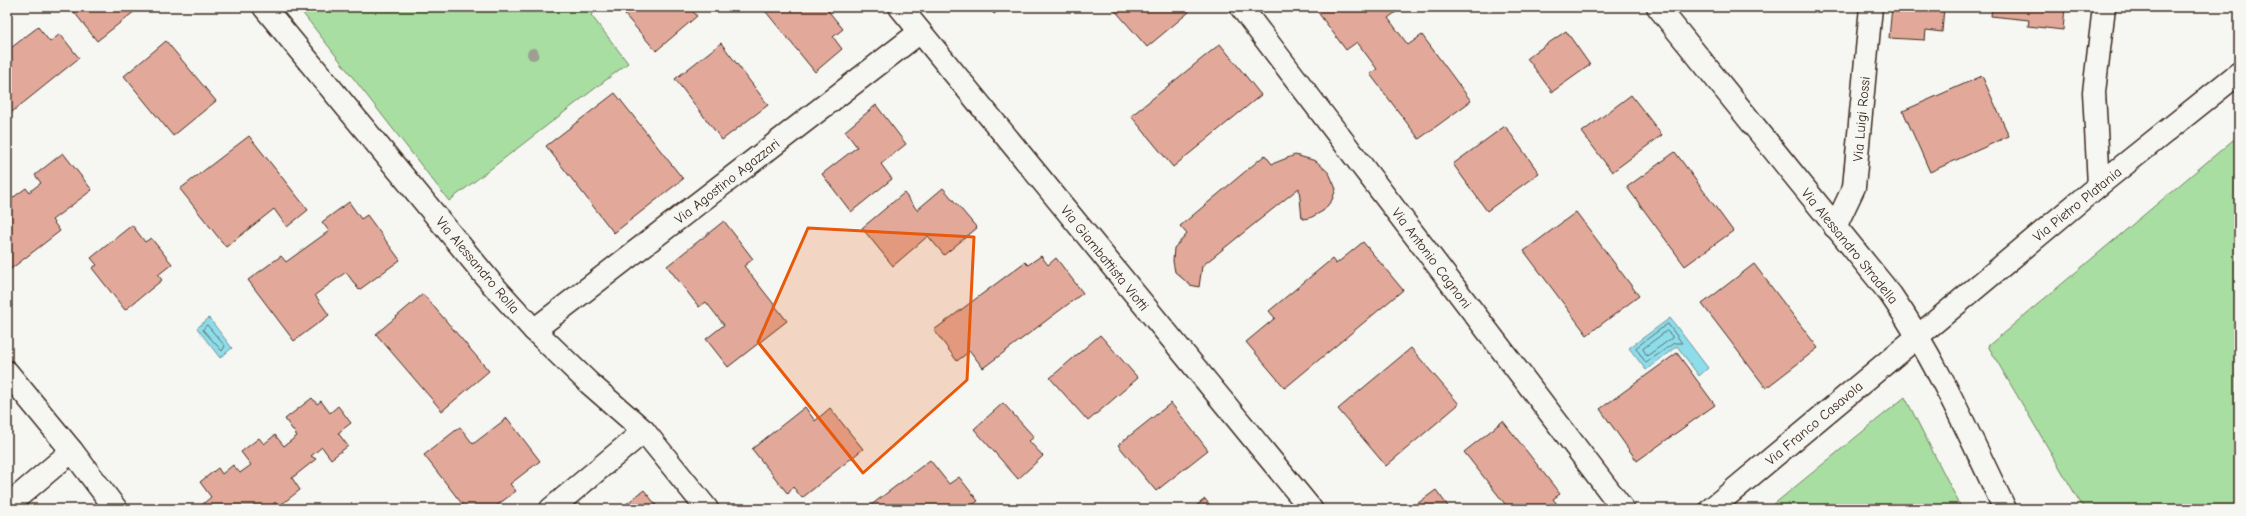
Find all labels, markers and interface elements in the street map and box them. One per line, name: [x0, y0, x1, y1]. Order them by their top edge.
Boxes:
street label: Via Luigi Rossi: [1849, 76, 1874, 162]
street label: Via Agostino Agazzari: [671, 135, 783, 228]
street label: Via Pietro Platania: [2030, 163, 2125, 245]
street label: Via Alessandro Stradella: [1798, 185, 1902, 308]
street label: Via Giambattista Viotti: [1057, 202, 1152, 315]
street label: Via Antonio Cagnoni: [1388, 205, 1475, 312]
street label: Via Alessandro Rolla: [432, 213, 523, 317]
street label: Via Franco Casavola: [1762, 378, 1866, 469]

